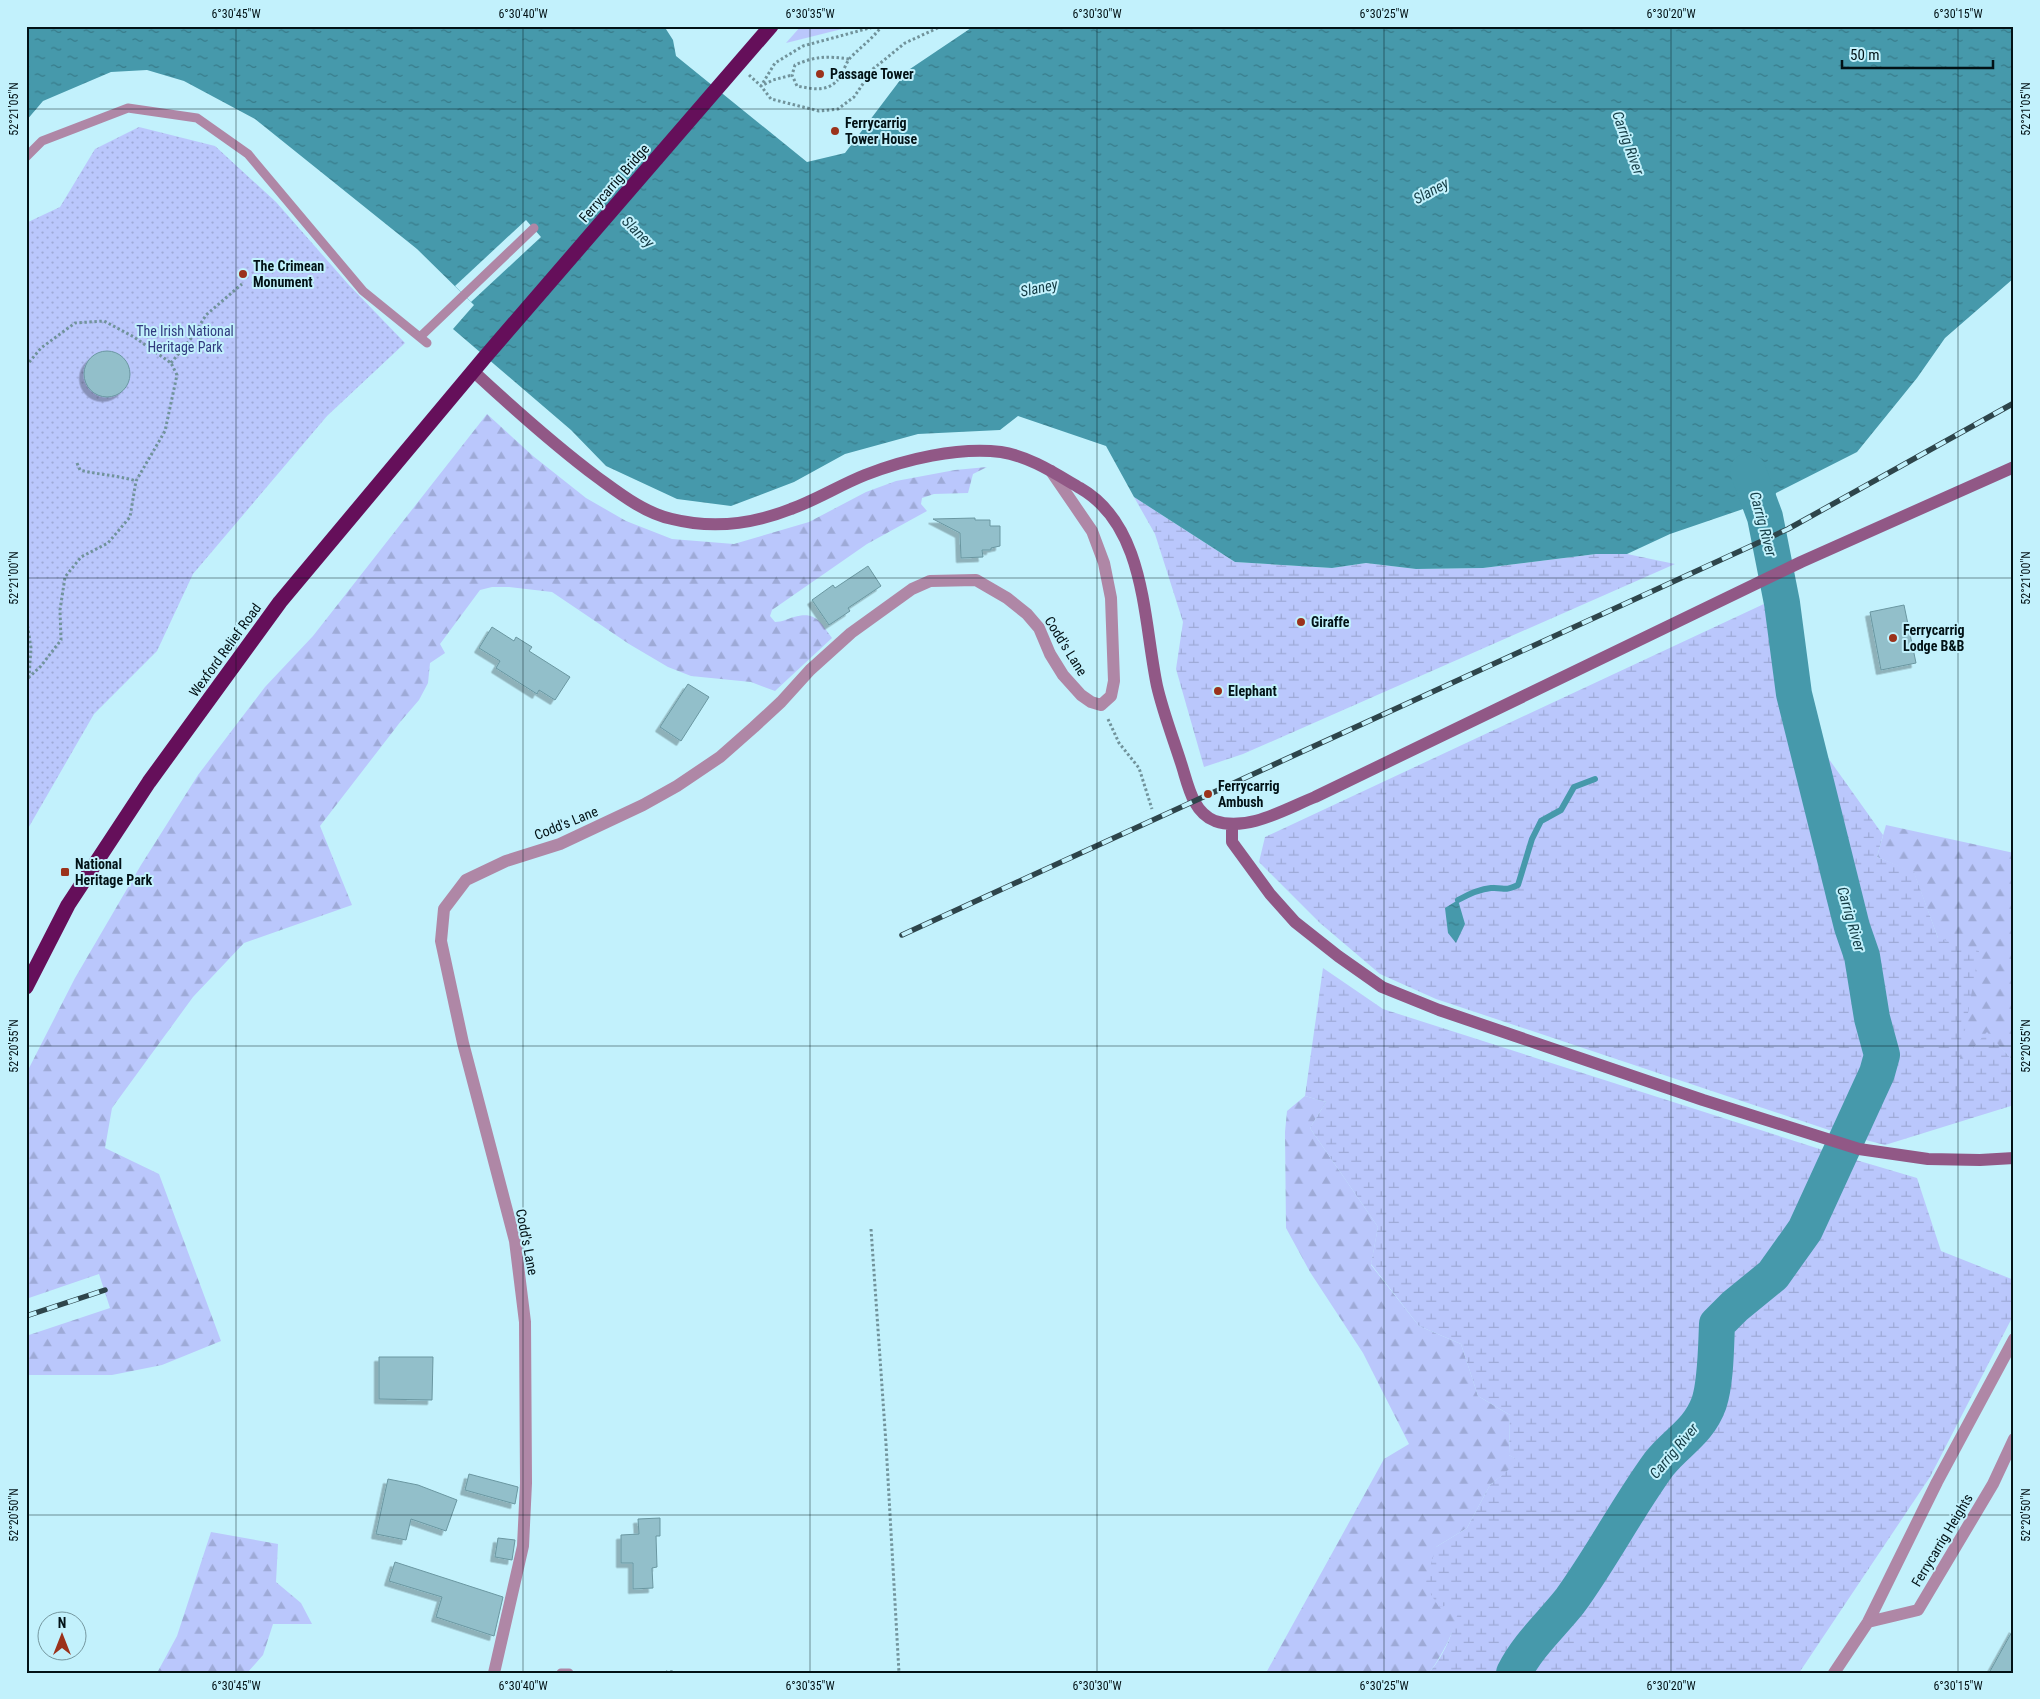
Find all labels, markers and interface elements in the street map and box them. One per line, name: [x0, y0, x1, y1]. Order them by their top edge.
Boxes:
text: 6°30'45"W: [211, 7, 261, 21]
text: 6°30'40"W: [498, 7, 548, 21]
text: 6°30'35"W: [785, 7, 835, 21]
text: 6°30'30"W: [1072, 7, 1122, 21]
text: 6°30'25"W: [1359, 7, 1409, 21]
text: 6°30'20"W: [1646, 7, 1696, 21]
text: 6°30'15"W: [1933, 7, 1983, 21]
scale bar: [1842, 38, 1994, 70]
text: 50 m: [1850, 46, 1880, 64]
place label: Passage Tower: [830, 66, 914, 82]
marker: Passage Tower: [814, 68, 826, 80]
text: 52°21'05"N: [7, 82, 21, 136]
text: 52°21'05"N: [2019, 82, 2033, 136]
water label: Carrig River: [1608, 109, 1648, 178]
place label: Ferrycarrig Tower House: [845, 115, 917, 147]
marker: Ferrycarrig Tower House: [829, 125, 841, 137]
street label: Ferrycarrig Bridge: [576, 140, 653, 225]
water label: Slaney: [1410, 174, 1453, 208]
water label: Slaney: [618, 212, 658, 252]
place label: The Crimean Monument: [253, 258, 324, 290]
marker: The Crimean Monument: [237, 268, 249, 280]
water label: Slaney: [1019, 275, 1060, 301]
park label: The Irish National Heritage Park: [136, 323, 234, 355]
water label: Carrig River: [1746, 490, 1780, 559]
text: 52°21'00"N: [7, 551, 21, 605]
text: 52°21'00"N: [2019, 551, 2033, 605]
street label: Wexford Relief Road: [186, 600, 264, 700]
street label: Codd's Lane: [1041, 613, 1091, 679]
place label: Giraffe: [1311, 614, 1350, 630]
marker: Giraffe: [1295, 616, 1307, 628]
place label: Ferrycarrig Lodge B&B: [1903, 622, 1965, 654]
marker: Ferrycarrig Lodge B&B: [1887, 632, 1899, 644]
place label: Elephant: [1228, 683, 1277, 699]
marker: Elephant: [1212, 685, 1224, 697]
place label: Ferrycarrig Ambush: [1218, 778, 1280, 810]
marker: Ferrycarrig Ambush: [1202, 788, 1214, 800]
street label: Codd's Lane: [532, 803, 600, 843]
place label: National Heritage Park: [75, 856, 152, 888]
marker: National Heritage Park: [59, 866, 71, 878]
water label: Carrig River: [1833, 885, 1869, 954]
text: 52°20'55"N: [7, 1019, 21, 1073]
text: 52°20'55"N: [2019, 1019, 2033, 1073]
street label: Codd's Lane: [513, 1208, 541, 1277]
water label: Carrig River: [1646, 1419, 1703, 1482]
text: 52°20'50"N: [7, 1488, 21, 1542]
text: 52°20'50"N: [2019, 1488, 2033, 1542]
street label: Ferrycarrig Heights: [1908, 1491, 1976, 1589]
north arrow: [38, 1612, 88, 1662]
text: N: [58, 1615, 66, 1631]
text: 6°30'45"W: [211, 1679, 261, 1693]
text: 6°30'40"W: [498, 1679, 548, 1693]
text: 6°30'35"W: [785, 1679, 835, 1693]
text: 6°30'30"W: [1072, 1679, 1122, 1693]
text: 6°30'25"W: [1359, 1679, 1409, 1693]
text: 6°30'20"W: [1646, 1679, 1696, 1693]
text: 6°30'15"W: [1933, 1679, 1983, 1693]

